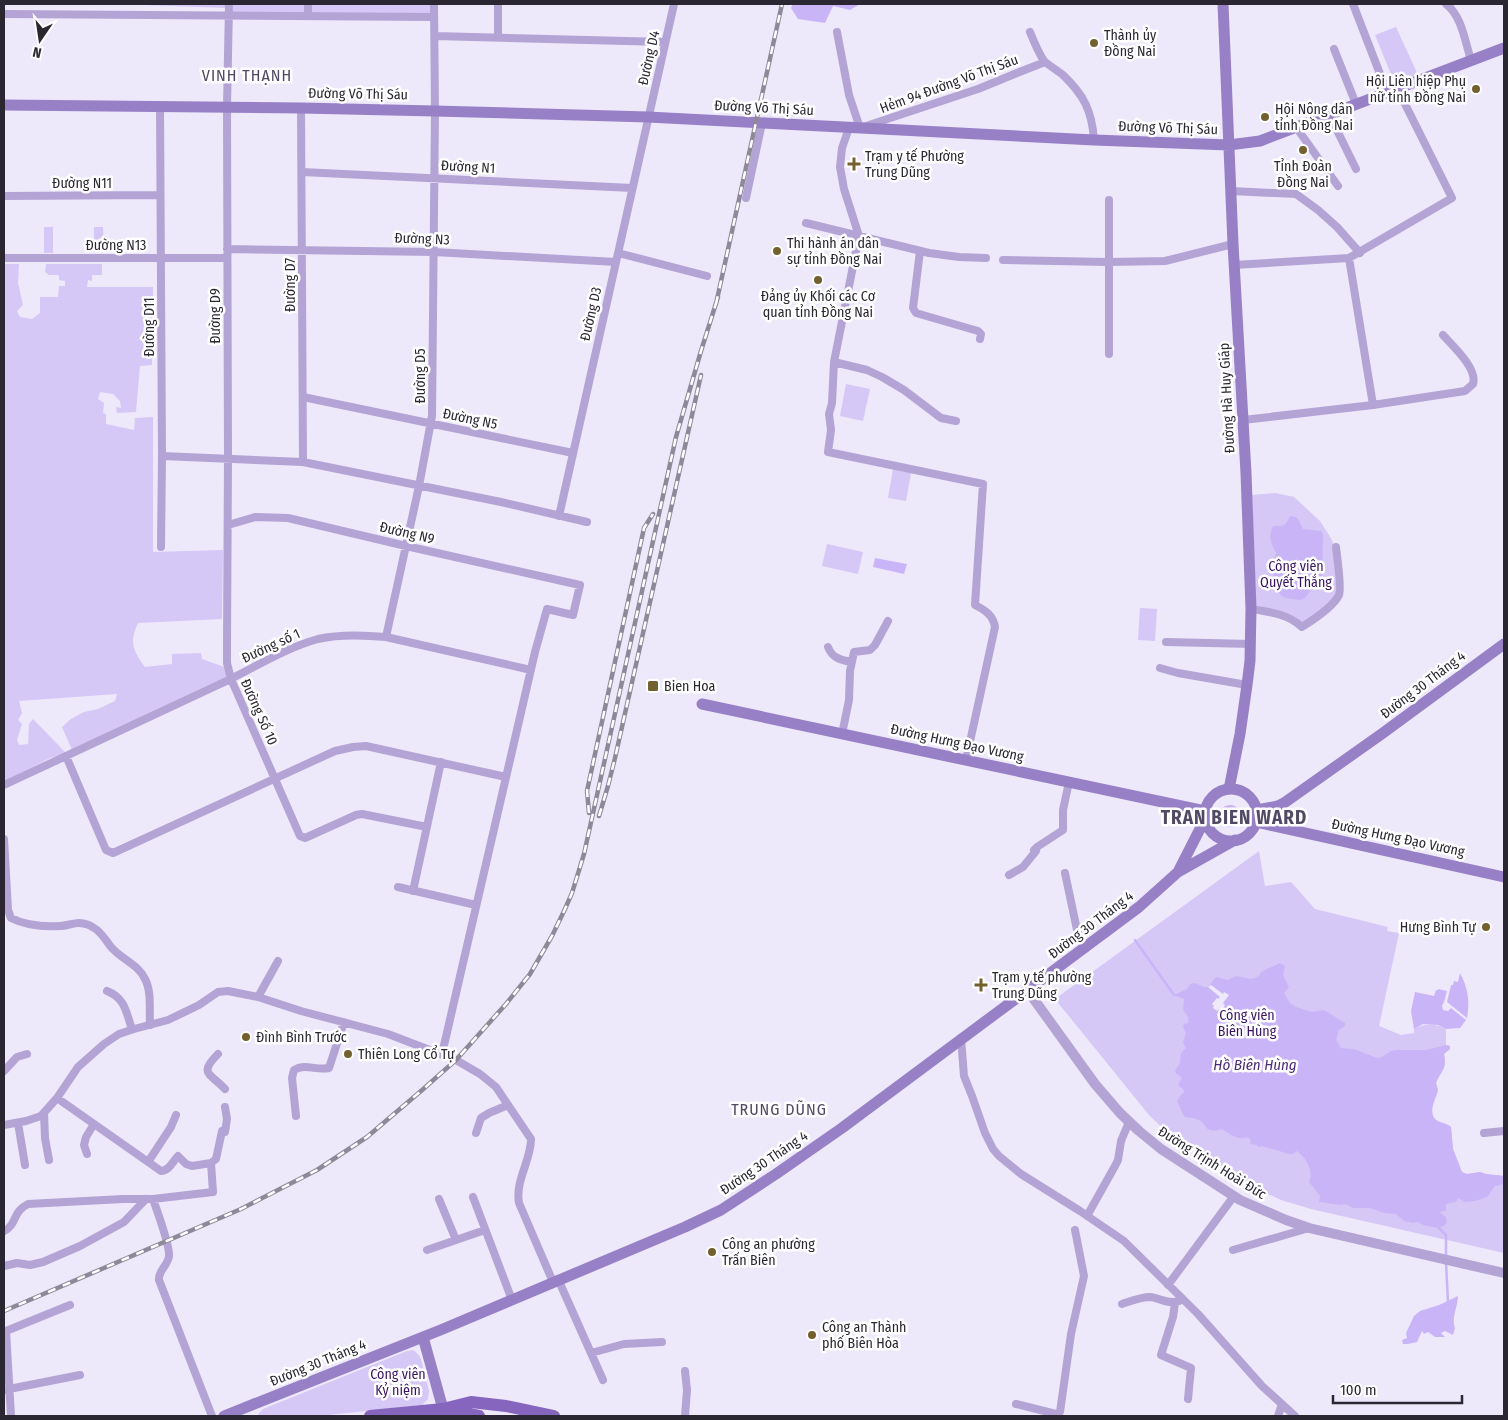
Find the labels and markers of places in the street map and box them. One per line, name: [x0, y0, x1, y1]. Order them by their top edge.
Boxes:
place label: Thành ủy Đồng Nai: [1104, 27, 1157, 60]
marker: Thành ủy Đồng Nai: [1088, 37, 1100, 49]
place label: Hội Liên hiệp Phụ nữ tỉnh Đồng Nai: [1366, 73, 1466, 106]
marker: Hội Liên hiệp Phụ nữ tỉnh Đồng Nai: [1470, 83, 1482, 95]
place label: Hội Nông dân tỉnh Đồng Nai: [1275, 101, 1353, 134]
marker: Hội Nông dân tỉnh Đồng Nai: [1259, 111, 1271, 123]
marker: Tỉnh Đoàn Đồng Nai: [1297, 144, 1309, 156]
place label: Trạm y tế Phường Trung Dũng: [865, 147, 964, 181]
marker: Trạm y tế Phường Trung Dũng: [847, 157, 861, 171]
place label: Tỉnh Đoàn Đồng Nai: [1274, 158, 1332, 191]
place label: Thi hành án dân sự tỉnh Đồng Nai: [787, 235, 882, 268]
marker: Thi hành án dân sự tỉnh Đồng Nai: [771, 245, 783, 257]
marker: Đảng ủy Khối các Cơ quan tỉnh Đồng Nai: [812, 274, 824, 286]
place label: Đảng ủy Khối các Cơ quan tỉnh Đồng Nai: [761, 287, 876, 321]
place label: Bien Hoa: [664, 678, 715, 695]
marker: Bien Hoa: [646, 679, 660, 693]
place label: Hưng Bình Tự: [1400, 919, 1476, 936]
marker: Hưng Bình Tự: [1480, 921, 1492, 933]
place label: Trạm y tế phường Trung Dũng: [992, 968, 1092, 1002]
marker: Trạm y tế phường Trung Dũng: [974, 978, 988, 992]
place label: Đình Bình Trước: [256, 1029, 347, 1046]
marker: Đình Bình Trước: [240, 1031, 252, 1043]
place label: Thiên Long Cổ Tự: [358, 1045, 455, 1063]
marker: Thiên Long Cổ Tự: [342, 1048, 354, 1060]
place label: Công an phường Trấn Biên: [722, 1236, 815, 1269]
marker: Công an phường Trấn Biên: [706, 1246, 718, 1258]
place label: Công an Thành phố Biên Hòa: [822, 1319, 906, 1352]
marker: Công an Thành phố Biên Hòa: [806, 1329, 818, 1341]

